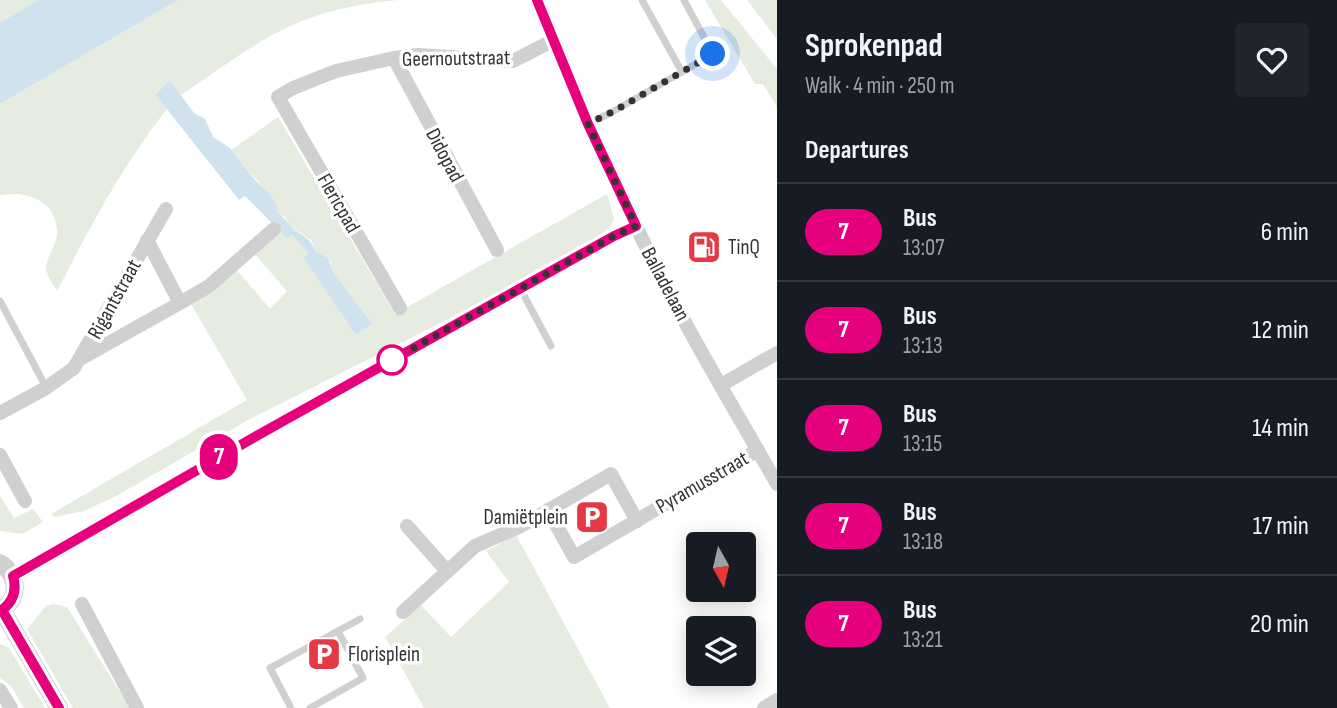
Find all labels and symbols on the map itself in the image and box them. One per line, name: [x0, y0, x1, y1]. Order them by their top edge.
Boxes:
your location: [695, 36, 730, 71]
street label: Geernoutstraat: [402, 45, 510, 72]
street label: Didopad: [420, 124, 469, 186]
street label: Flericpad: [312, 169, 365, 237]
fuel station icon: TinQ: [685, 228, 723, 266]
place label: TinQ: [728, 235, 760, 260]
street label: Balladelaan: [636, 243, 695, 325]
street label: Rigantstraat: [82, 255, 147, 344]
unlabelled marker: [377, 345, 407, 375]
line badge: 7: [196, 434, 242, 480]
street label: Pyramusstraat: [651, 446, 753, 519]
parking icon: Damiëtplein: [573, 498, 611, 536]
place label: Damiëtplein: [484, 505, 568, 530]
north arrow: [686, 532, 756, 602]
parking icon: Florisplein: [305, 635, 343, 673]
place label: Florisplein: [348, 642, 420, 667]

